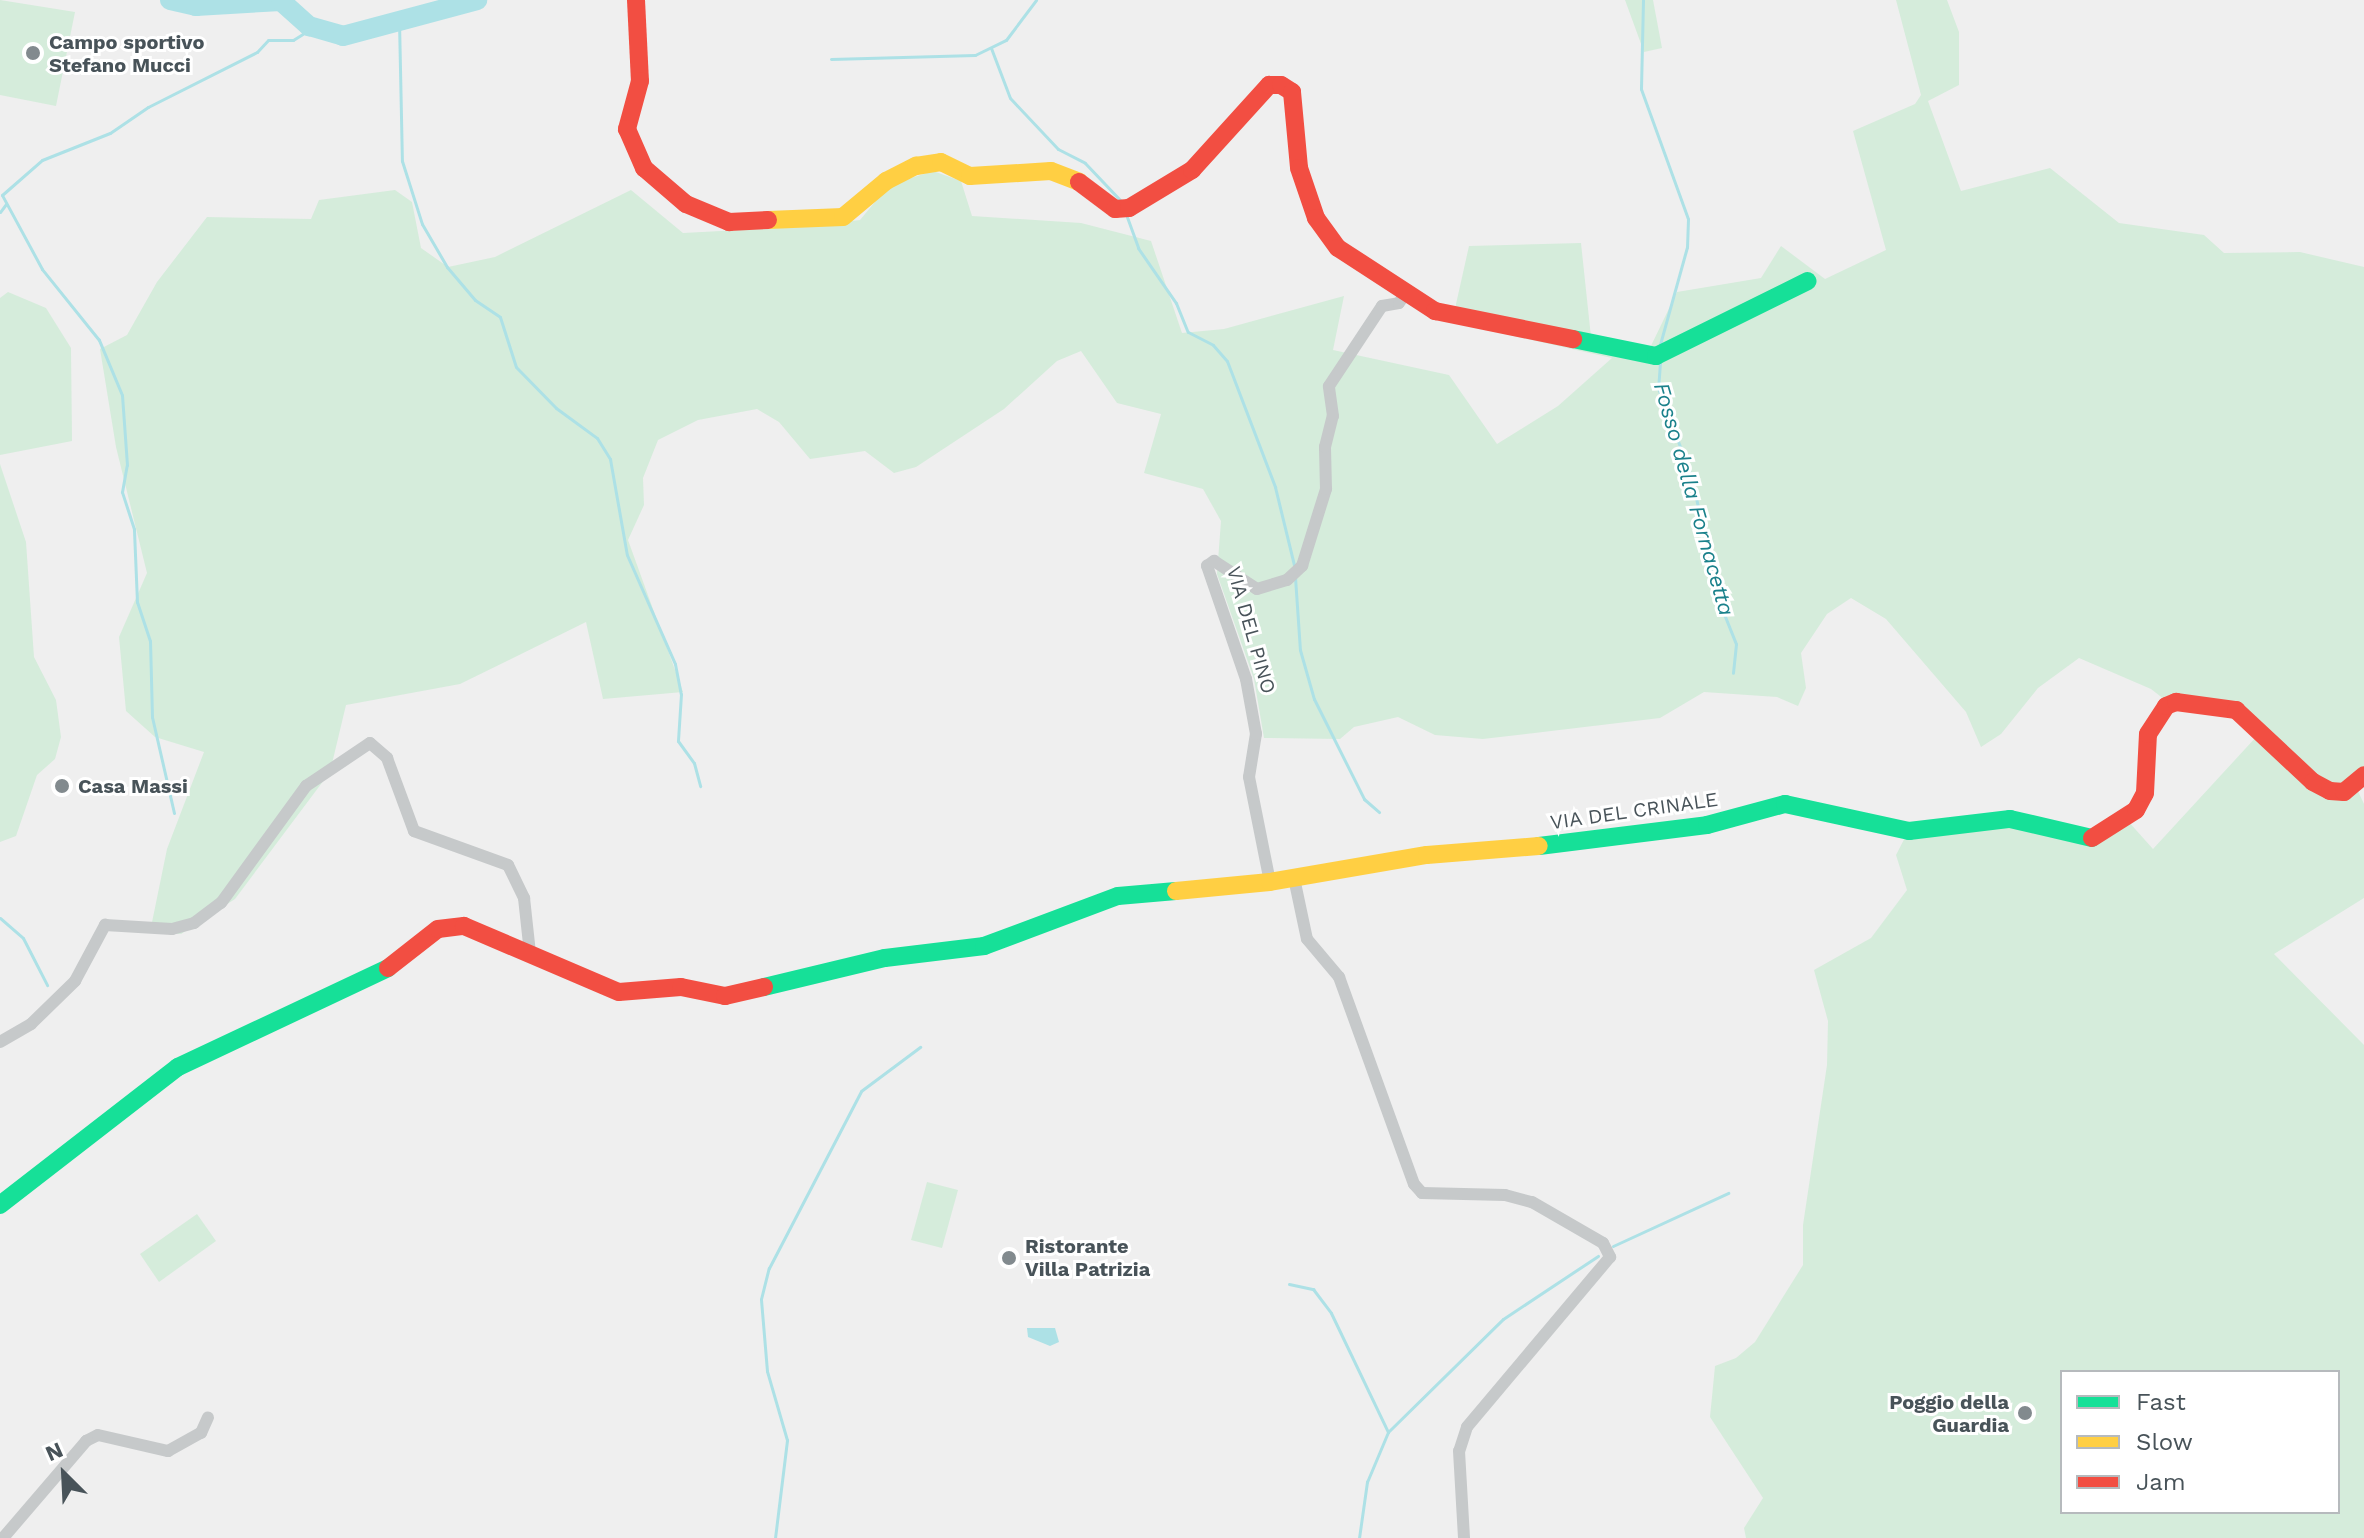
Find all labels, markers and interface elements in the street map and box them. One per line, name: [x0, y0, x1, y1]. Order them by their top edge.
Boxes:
place label: Campo sportivo Stefano Mucci: [49, 30, 204, 77]
marker: Campo sportivo Stefano Mucci: [24, 44, 42, 62]
water label: Fosso della Fornacetta: [1648, 379, 1740, 619]
street label: VIA DEL PINO: [1221, 563, 1281, 697]
place label: Casa Massi: [78, 774, 188, 798]
marker: Casa Massi: [53, 777, 71, 795]
street label: VIA DEL CRINALE: [1548, 787, 1720, 835]
place label: Ristorante Villa Patrizia: [1025, 1234, 1150, 1281]
marker: Ristorante Villa Patrizia: [1000, 1249, 1018, 1267]
legend: [2060, 1370, 2340, 1514]
text: Fast: [2136, 1388, 2186, 1416]
place label: Poggio della Guardia: [1889, 1390, 2009, 1437]
marker: Poggio della Guardia: [2016, 1404, 2034, 1422]
text: Slow: [2136, 1428, 2193, 1456]
north arrow: [24, 1434, 104, 1514]
text: N: [41, 1437, 67, 1466]
text: Jam: [2136, 1468, 2186, 1496]

